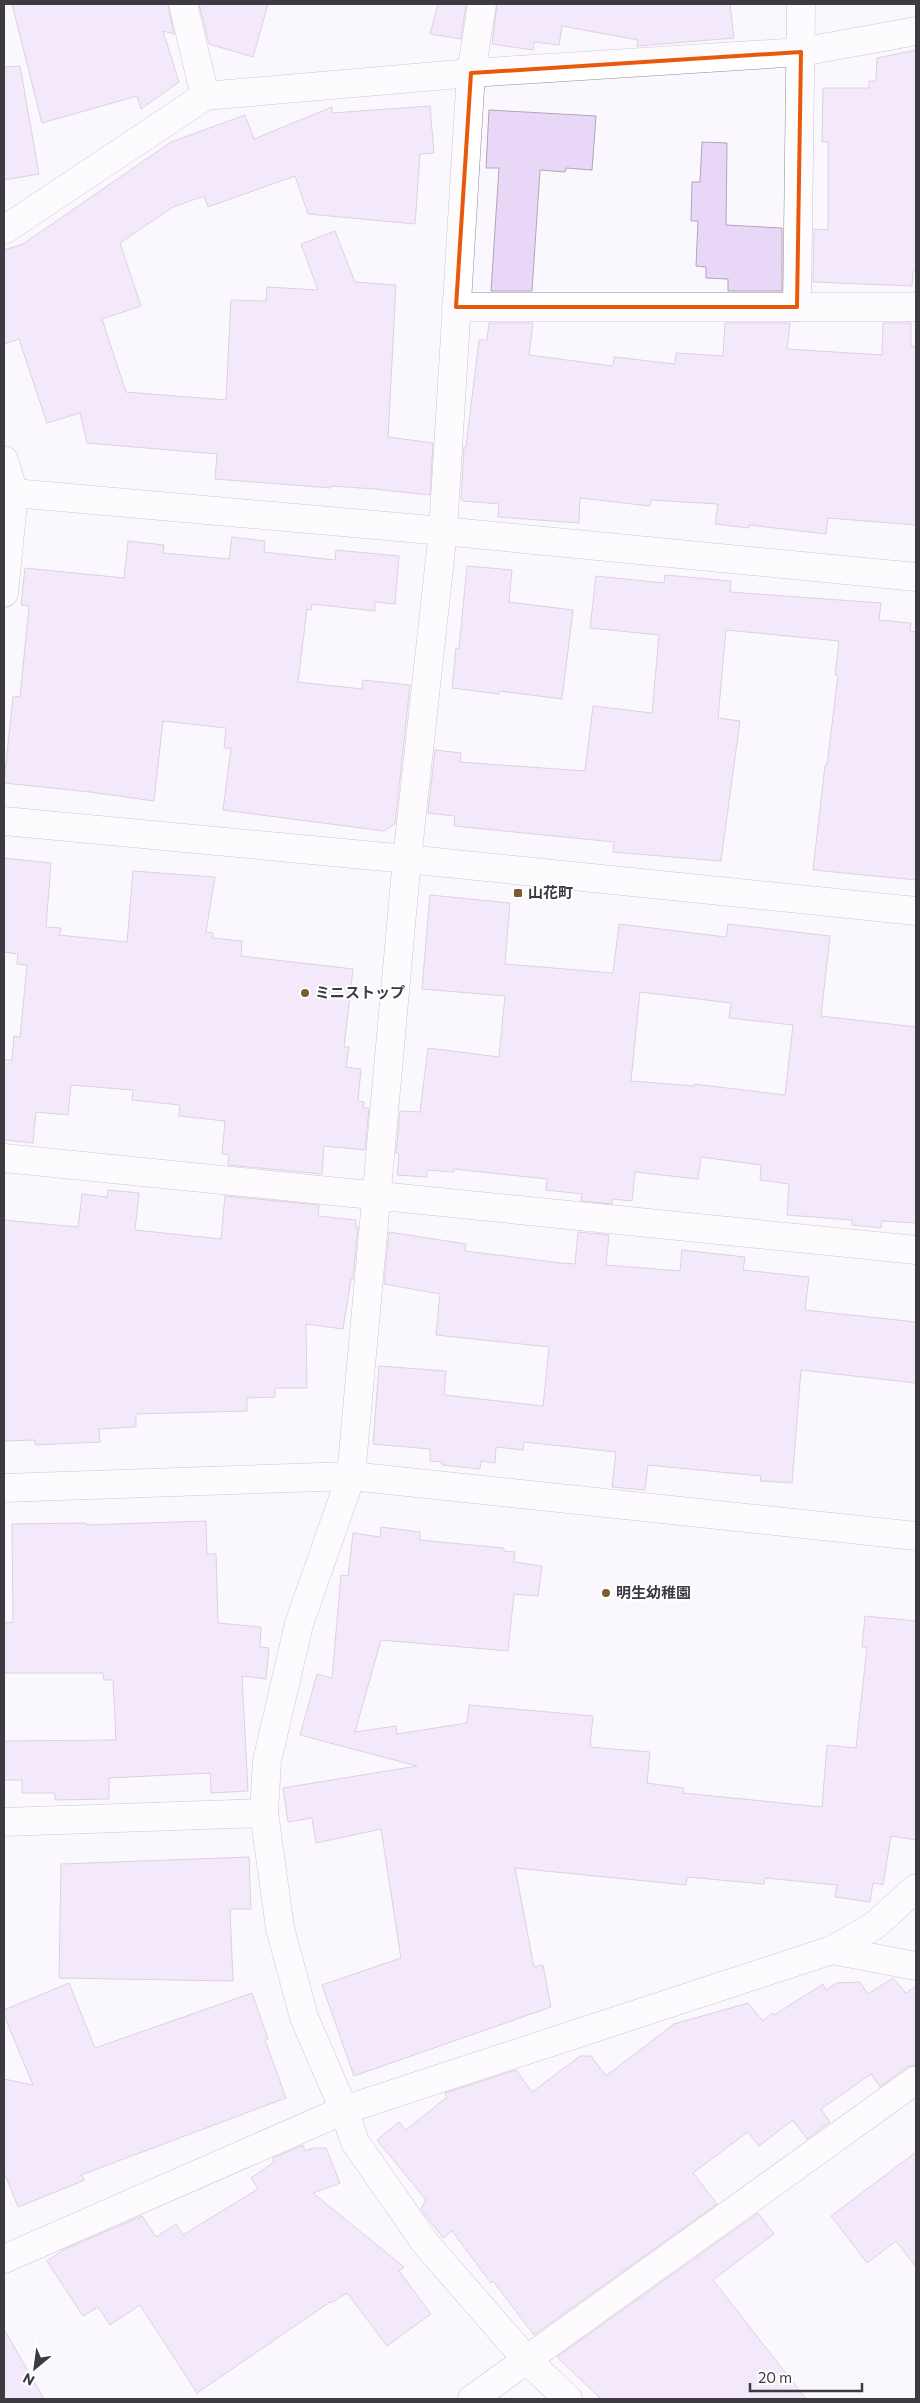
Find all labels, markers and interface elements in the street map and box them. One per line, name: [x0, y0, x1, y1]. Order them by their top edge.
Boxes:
place label: 山花町: [528, 883, 573, 901]
marker: 山花町: [512, 887, 524, 899]
place label: ミニストップ: [315, 983, 405, 1001]
marker: ミニストップ: [299, 987, 311, 999]
place label: 明生幼稚園: [616, 1583, 691, 1601]
marker: 明生幼稚園: [600, 1587, 612, 1599]
north arrow: [10, 2343, 60, 2393]
scale bar: [750, 2360, 862, 2392]
text: 20 m: [758, 2368, 792, 2386]
text: N: [20, 2370, 37, 2390]

